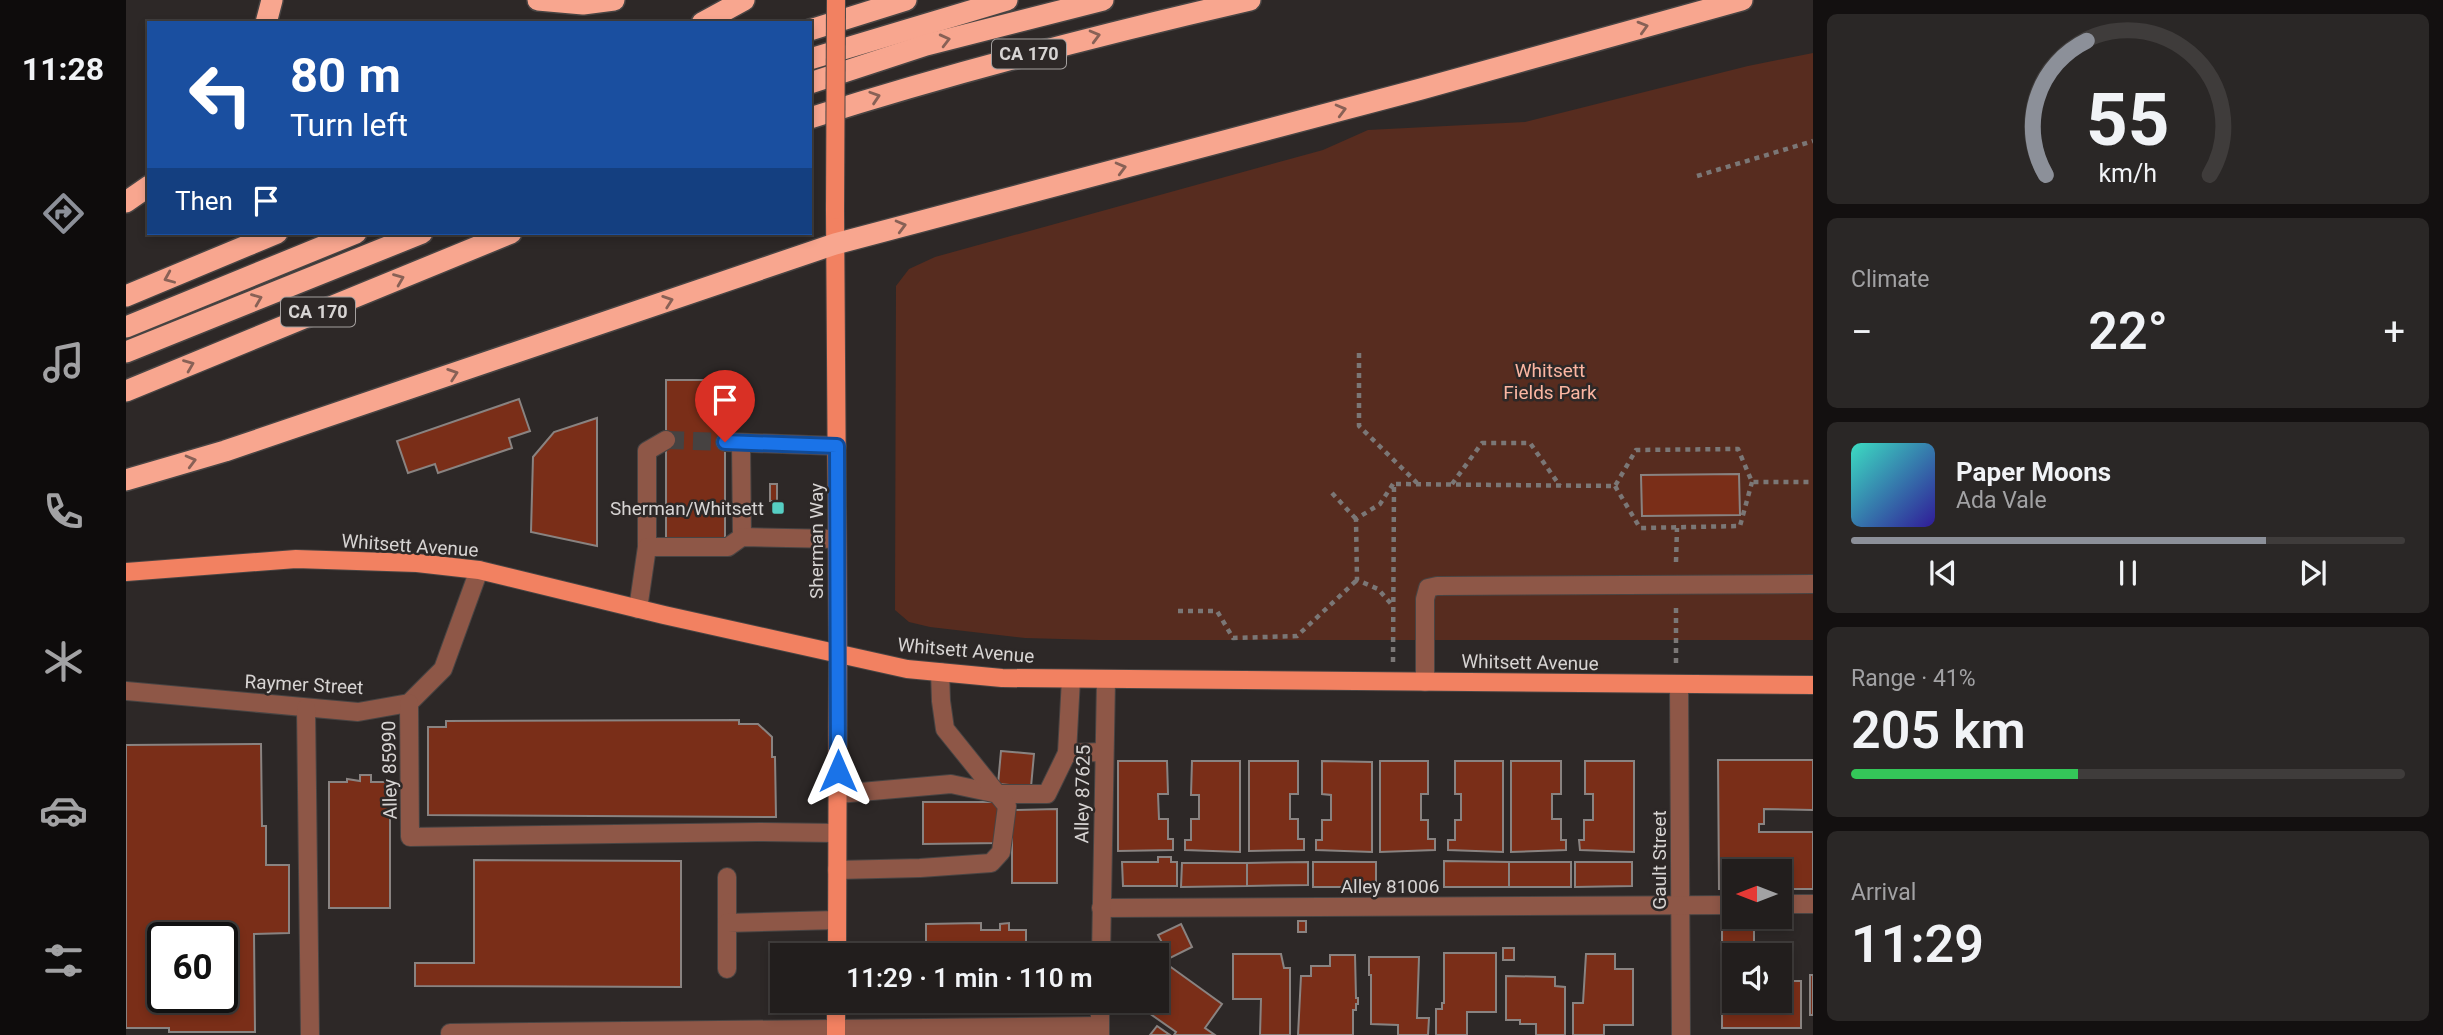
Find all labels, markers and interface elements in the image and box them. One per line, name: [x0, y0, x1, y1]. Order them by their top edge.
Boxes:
one-way arrow: [1637, 20, 1649, 35]
one-way arrow: [1088, 30, 1100, 44]
one-way arrow: [939, 34, 951, 48]
road number: CA 170: [992, 40, 1066, 68]
text: 80 m: [290, 47, 401, 104]
icon: left: [175, 49, 266, 140]
text: 11:28: [22, 50, 104, 88]
text: 55: [2086, 77, 2170, 163]
one-way arrow: [869, 91, 881, 105]
one-way arrow: [1335, 104, 1347, 118]
text: Turn left: [290, 106, 408, 144]
text: km/h: [2099, 159, 2157, 188]
one-way arrow: [1114, 162, 1126, 176]
icon: arrive: [247, 182, 285, 220]
text: Then: [175, 186, 233, 216]
icon: directions: [39, 189, 88, 238]
one-way arrow: [894, 219, 906, 234]
text: Climate: [1851, 266, 1930, 293]
one-way arrow: [164, 270, 176, 284]
one-way arrow: [393, 273, 405, 287]
one-way arrow: [251, 293, 263, 307]
one-way arrow: [662, 295, 674, 310]
road number: CA 170: [281, 298, 355, 326]
text: 22°: [2088, 301, 2168, 362]
text: −: [1851, 310, 1873, 354]
text: +: [2383, 310, 2405, 354]
icon: music: [39, 338, 88, 387]
park label: Whitsett Fields Park: [1503, 359, 1597, 404]
one-way arrow: [182, 360, 194, 374]
one-way arrow: [446, 368, 458, 382]
pin: [695, 370, 755, 442]
icon: arrive: [706, 381, 744, 419]
one-way arrow: [185, 454, 197, 469]
text: Paper Moons: [1956, 457, 2111, 487]
street label: Sherman Way: [805, 483, 828, 599]
icon: phone: [39, 487, 88, 536]
text: Ada Vale: [1956, 487, 2047, 514]
place label: Sherman/Whitsett: [610, 497, 764, 520]
marker: Sherman/Whitsett: [770, 500, 786, 516]
street label: Whitsett Avenue: [341, 529, 479, 562]
icon: previous: [1924, 554, 1962, 592]
icon: pause: [2109, 554, 2147, 592]
icon: next: [2294, 554, 2332, 592]
street label: Whitsett Avenue: [897, 633, 1035, 668]
icon: climate: [39, 637, 88, 686]
street label: Whitsett Avenue: [1461, 650, 1599, 675]
text: Range · 41%: [1851, 665, 1976, 692]
street label: Raymer Street: [244, 670, 364, 699]
text: 205 km: [1851, 700, 2026, 761]
street label: Alley 85990: [377, 720, 402, 820]
position arrow: [801, 734, 875, 808]
street label: Alley 87625: [1070, 744, 1095, 844]
icon: car: [39, 786, 88, 835]
street label: Gault Street: [1648, 810, 1671, 910]
north arrow: [1722, 859, 1792, 929]
map controls: [1722, 859, 1792, 1013]
street label: Alley 81006: [1341, 875, 1439, 898]
text: Arrival: [1851, 879, 1916, 906]
text: 11:29: [1851, 914, 1984, 975]
speed limit sign: 60: [147, 922, 238, 1013]
icon: filters: [39, 936, 88, 985]
button: sound: [1722, 943, 1792, 1013]
text: 11:29 · 1 min · 110 m: [846, 963, 1093, 993]

